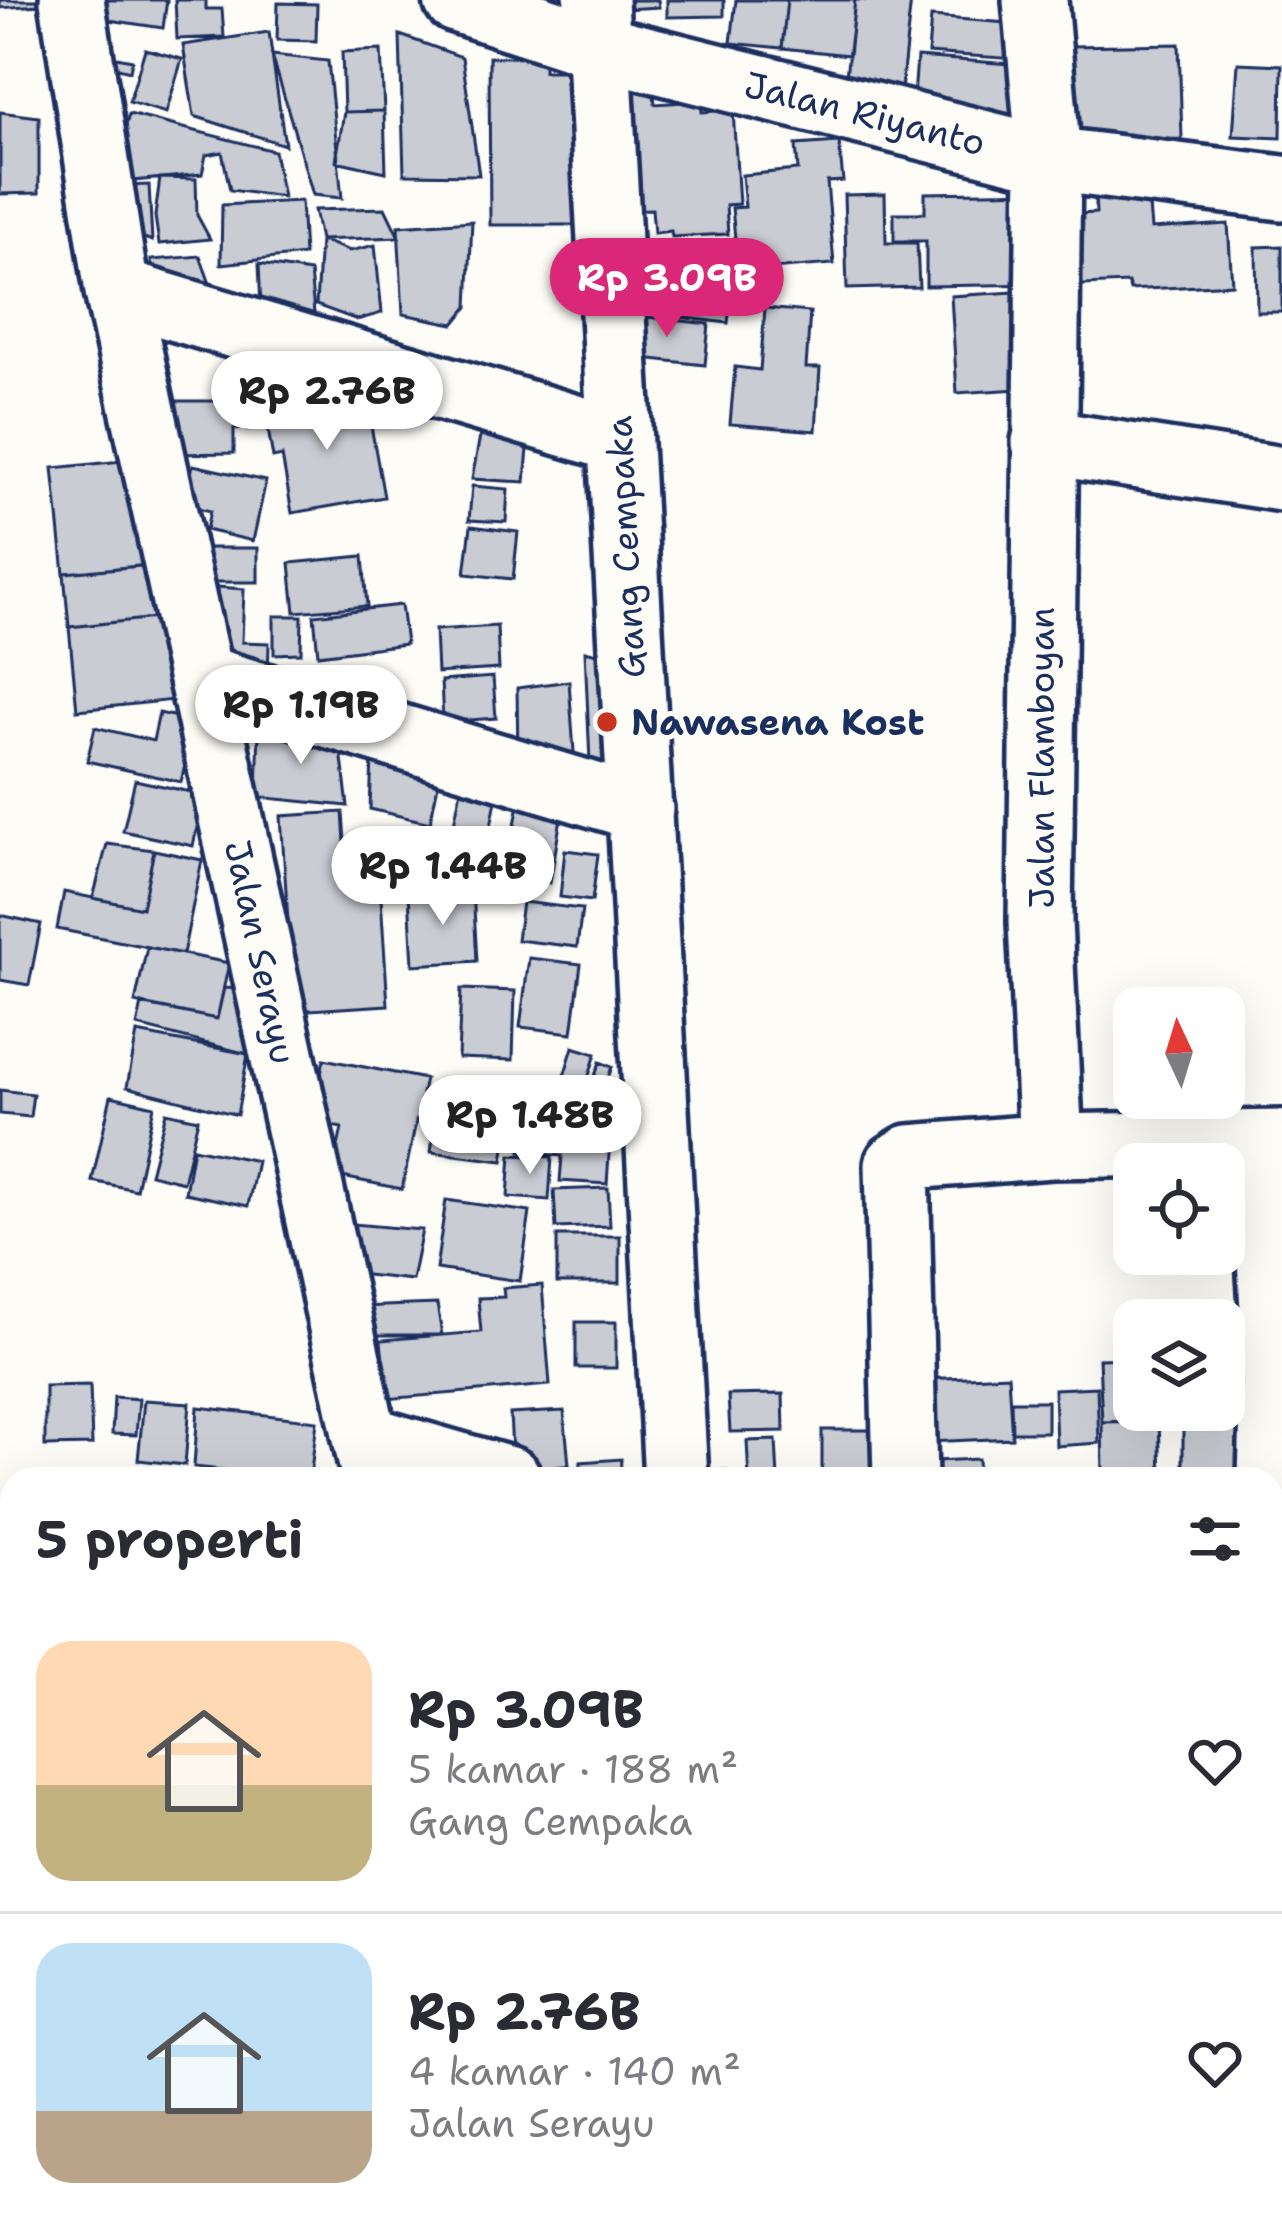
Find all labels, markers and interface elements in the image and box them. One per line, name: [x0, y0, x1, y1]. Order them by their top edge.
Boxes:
street label: Jalan Riyanto: [739, 60, 990, 167]
pin: Rp 3.09B: [543, 238, 791, 340]
text: Rp 3.09B: [577, 251, 757, 303]
pin: Rp 2.76B: [203, 351, 451, 453]
text: Rp 2.76B: [238, 364, 416, 416]
street label: Gang Cempaka: [594, 415, 657, 679]
street label: Jalan Flamboyan: [1017, 607, 1066, 909]
pin: Rp 1.19B: [177, 665, 425, 767]
text: Rp 1.19B: [222, 678, 380, 730]
place label: Nawasena Kost: [631, 698, 924, 747]
marker: Nawasena Kost: [594, 709, 620, 735]
pin: Rp 1.44B: [319, 826, 567, 928]
street label: Jalan Serayu: [213, 836, 308, 1069]
text: Rp 1.44B: [358, 839, 528, 891]
north arrow: [1113, 987, 1245, 1119]
map controls: [1113, 987, 1245, 1431]
pin: Rp 1.48B: [406, 1075, 654, 1177]
text: Rp 1.48B: [446, 1088, 614, 1140]
button: locate: [1113, 1143, 1245, 1275]
button: layers: [1113, 1299, 1245, 1431]
text: 5 properti: [36, 1505, 303, 1573]
icon: filters: [1182, 1506, 1248, 1572]
text: Rp 3.09B: [408, 1675, 644, 1743]
icon: home: [132, 1689, 276, 1833]
icon: heart: [1182, 1728, 1248, 1794]
text: 5 kamar · 188 m²: [408, 1743, 738, 1795]
text: Gang Cempaka: [408, 1795, 693, 1847]
text: Rp 2.76B: [408, 1977, 641, 2045]
icon: home: [132, 1991, 276, 2135]
icon: heart: [1182, 2030, 1248, 2096]
text: 4 kamar · 140 m²: [408, 2045, 741, 2097]
text: Jalan Serayu: [408, 2097, 655, 2149]

